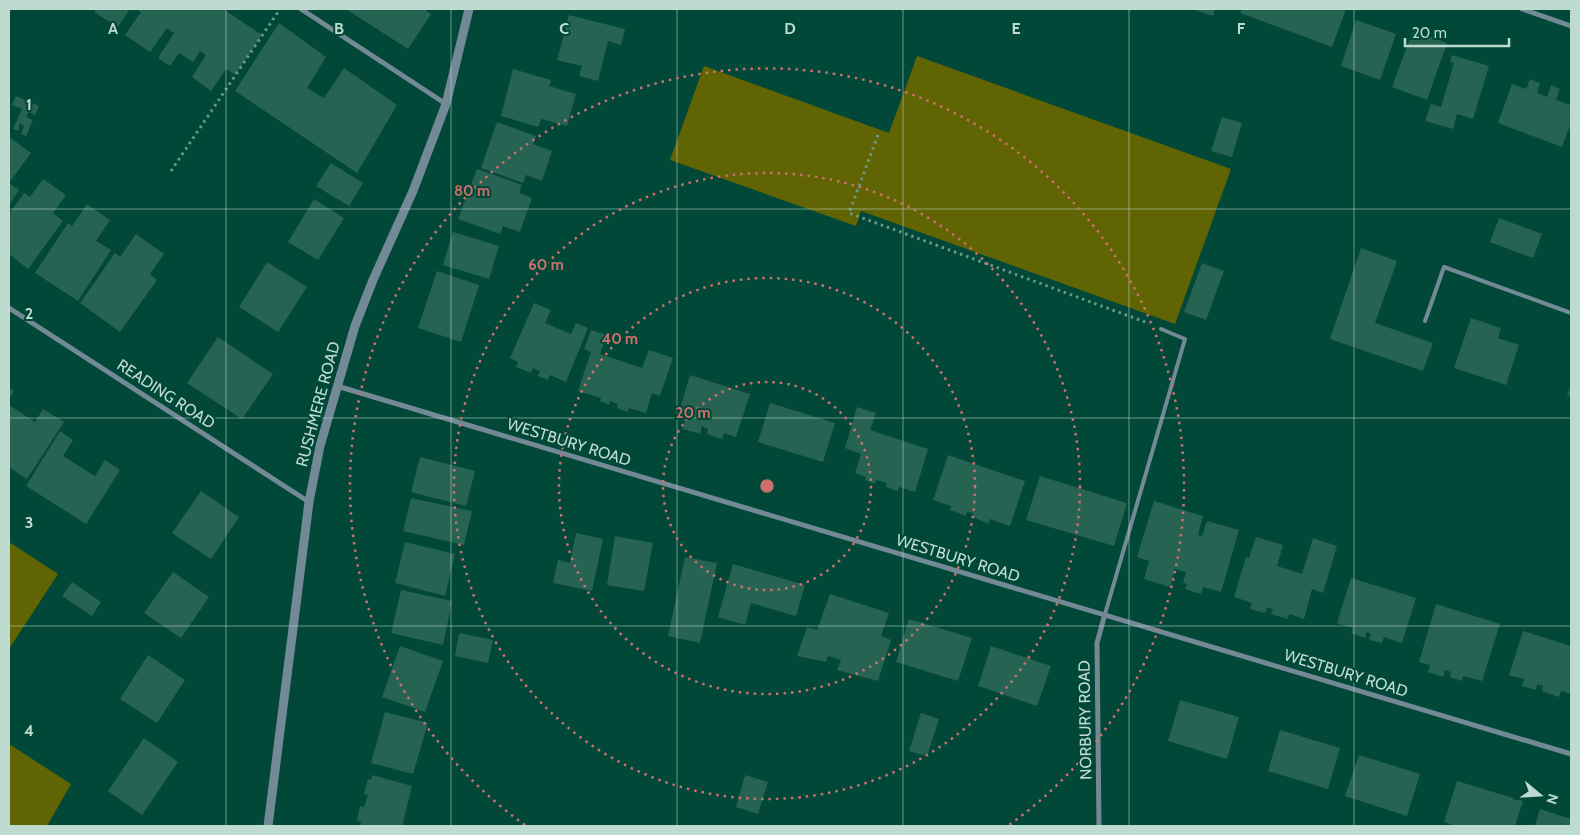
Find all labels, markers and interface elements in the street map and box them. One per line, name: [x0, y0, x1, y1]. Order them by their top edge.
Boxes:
scale bar: [1405, 15, 1509, 47]
text: A: [108, 19, 118, 38]
text: B: [334, 19, 344, 38]
text: C: [559, 19, 569, 38]
text: D: [784, 19, 796, 38]
text: E: [1011, 19, 1021, 38]
text: F: [1237, 19, 1246, 38]
text: 20 m: [1412, 24, 1447, 42]
text: 1: [26, 95, 32, 114]
text: 80 m: [454, 182, 490, 200]
text: 60 m: [528, 256, 564, 274]
text: 2: [25, 304, 33, 323]
text: 40 m: [602, 330, 638, 348]
street label: RUSHMERE ROAD: [292, 339, 344, 469]
street label: READING ROAD: [113, 355, 219, 433]
text: 20 m: [676, 404, 710, 422]
street label: WESTBURY ROAD: [505, 414, 633, 470]
centre of rings: [758, 477, 776, 495]
text: 3: [25, 513, 33, 532]
street label: WESTBURY ROAD: [894, 530, 1022, 586]
street label: WESTBURY ROAD: [1282, 645, 1410, 701]
street label: NORBURY ROAD: [1074, 660, 1096, 780]
text: 4: [24, 721, 34, 740]
north arrow: [1515, 770, 1565, 820]
text: N: [1542, 792, 1562, 807]

